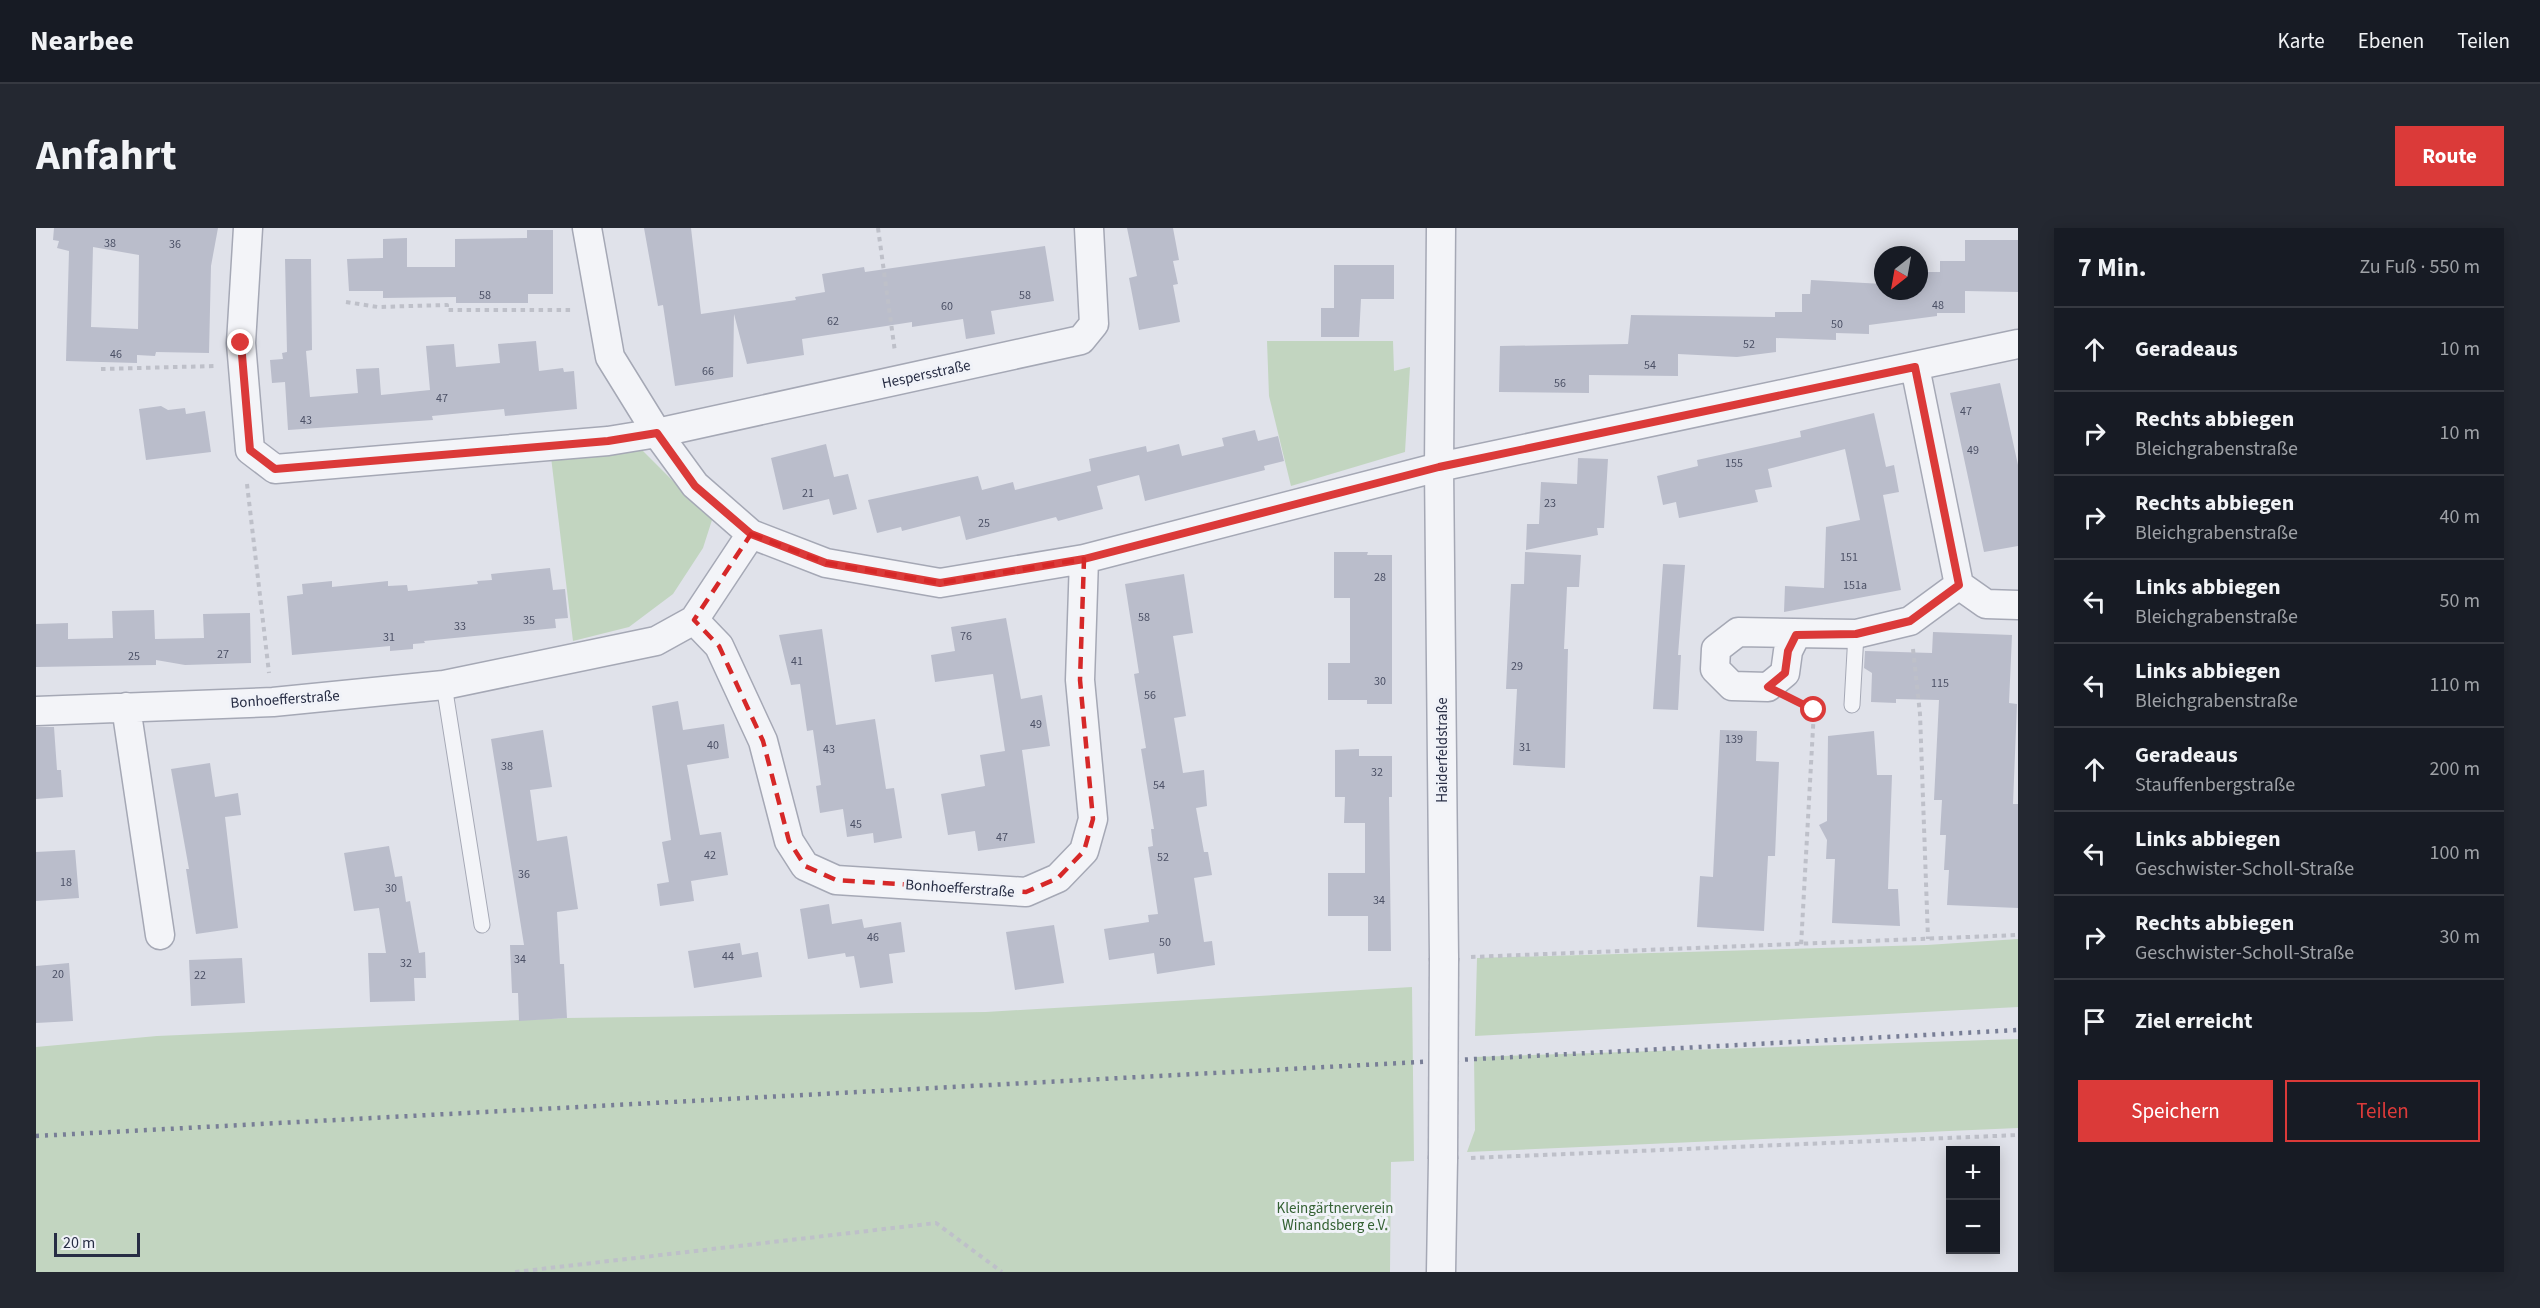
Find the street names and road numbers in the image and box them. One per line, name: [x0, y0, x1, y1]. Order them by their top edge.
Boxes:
street label: Hespersstraße: [880, 355, 972, 394]
street label: Bonhoefferstraße: [230, 685, 340, 714]
street label: Haiderfeldstraße: [1432, 697, 1453, 803]
street label: Bonhoefferstraße: [905, 874, 1015, 903]

